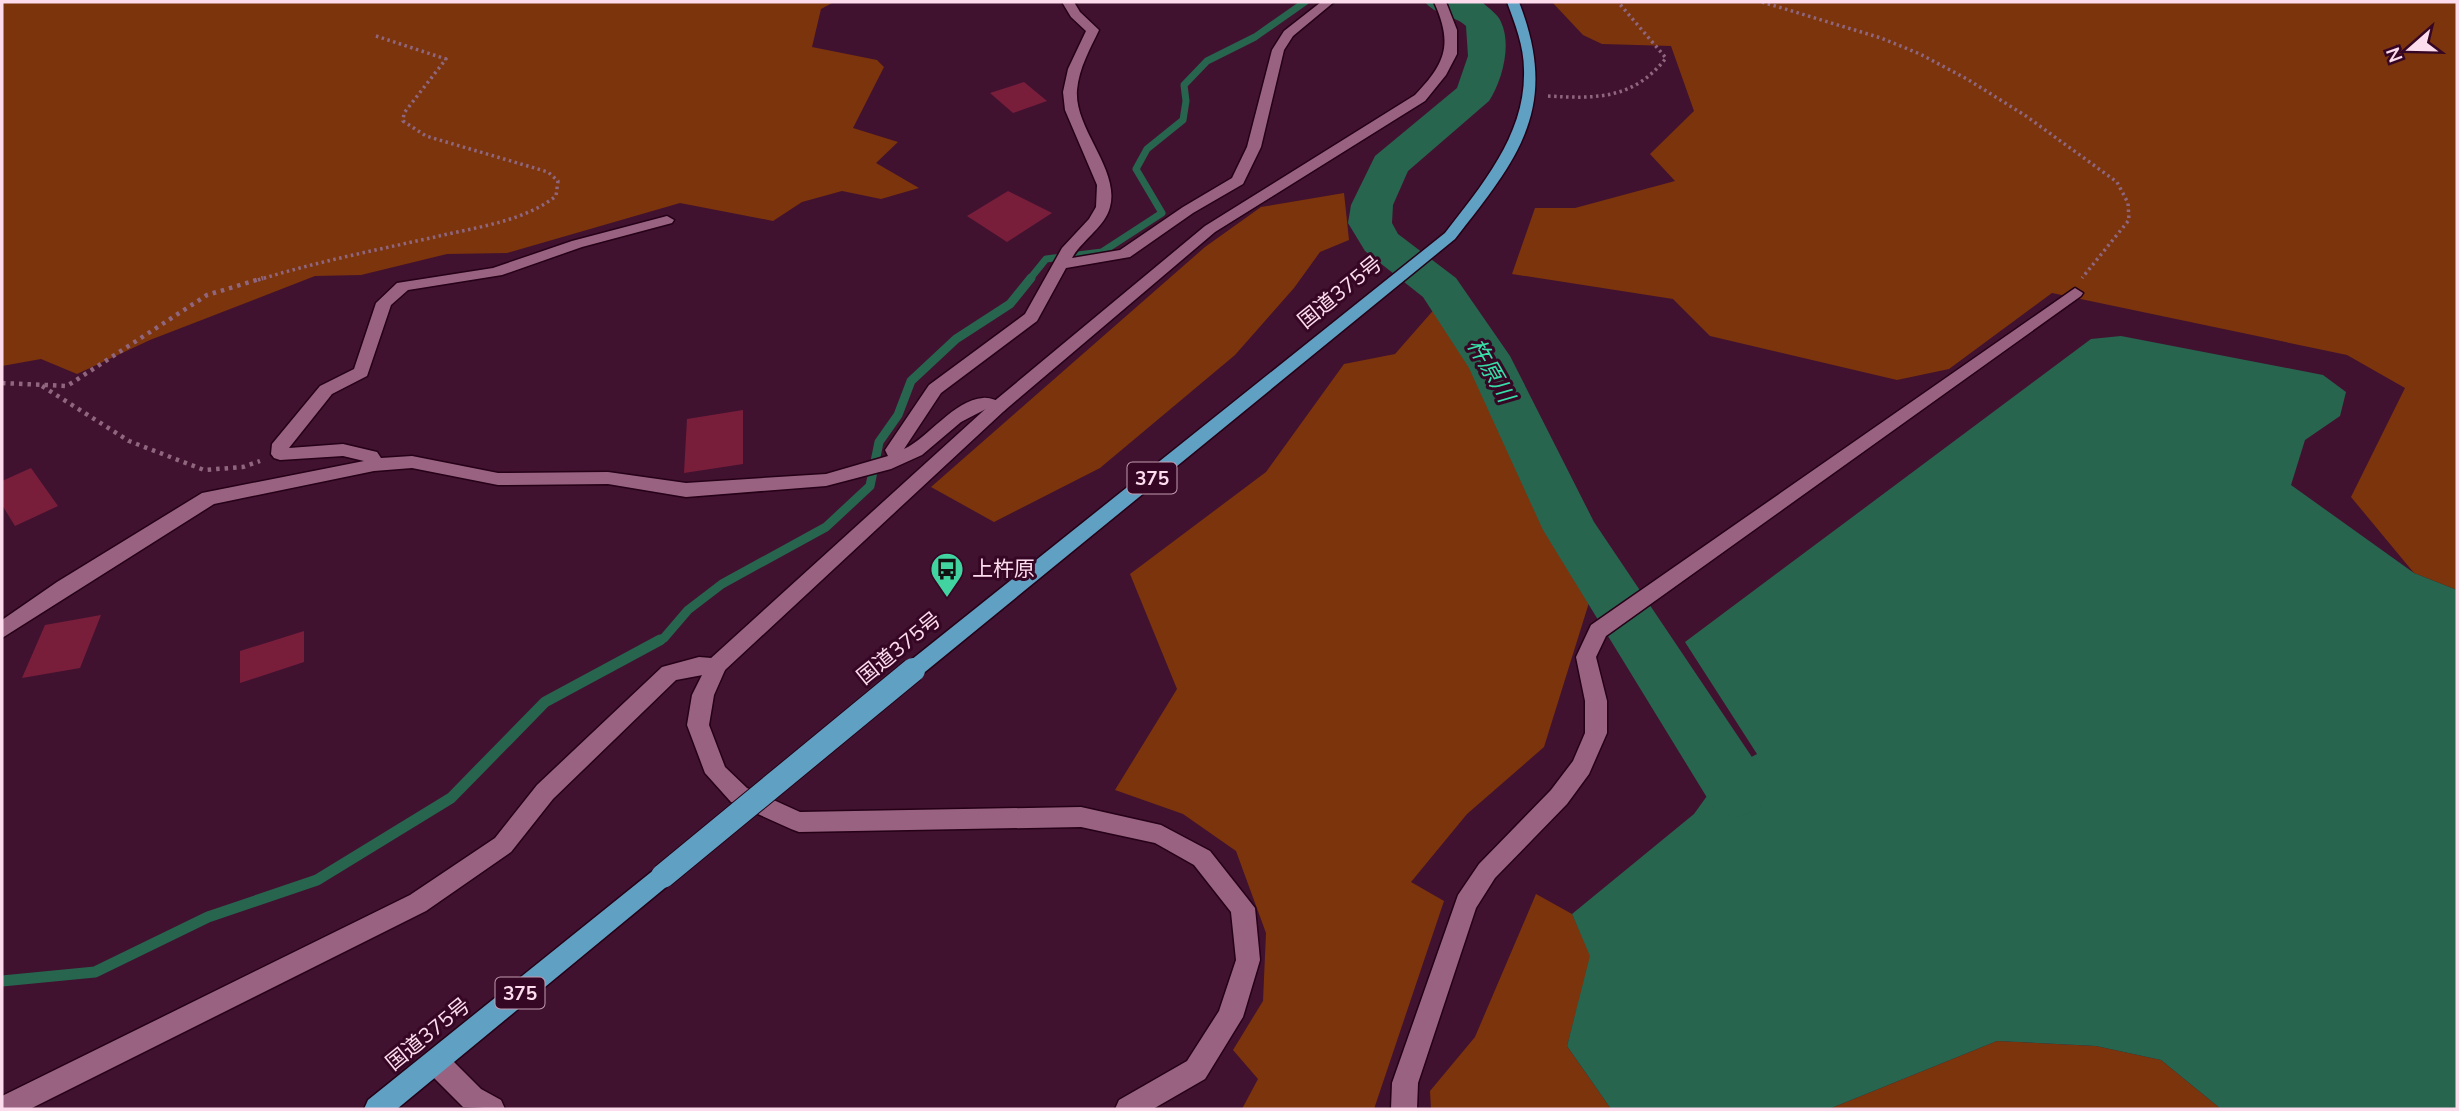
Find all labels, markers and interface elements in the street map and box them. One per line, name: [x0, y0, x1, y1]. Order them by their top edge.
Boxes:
north arrow: [2375, 14, 2445, 84]
text: N: [2380, 44, 2408, 66]
street label: 国道375号: [1292, 249, 1387, 333]
water label: 杵原川: [1462, 333, 1523, 409]
road number: 375: [1128, 463, 1176, 494]
bus stop icon: 上杵原: [928, 550, 966, 599]
place label: 上杵原: [972, 555, 1035, 581]
street label: 国道375号: [851, 605, 946, 689]
road number: 375: [496, 978, 544, 1009]
street label: 国道375号: [380, 991, 475, 1075]

